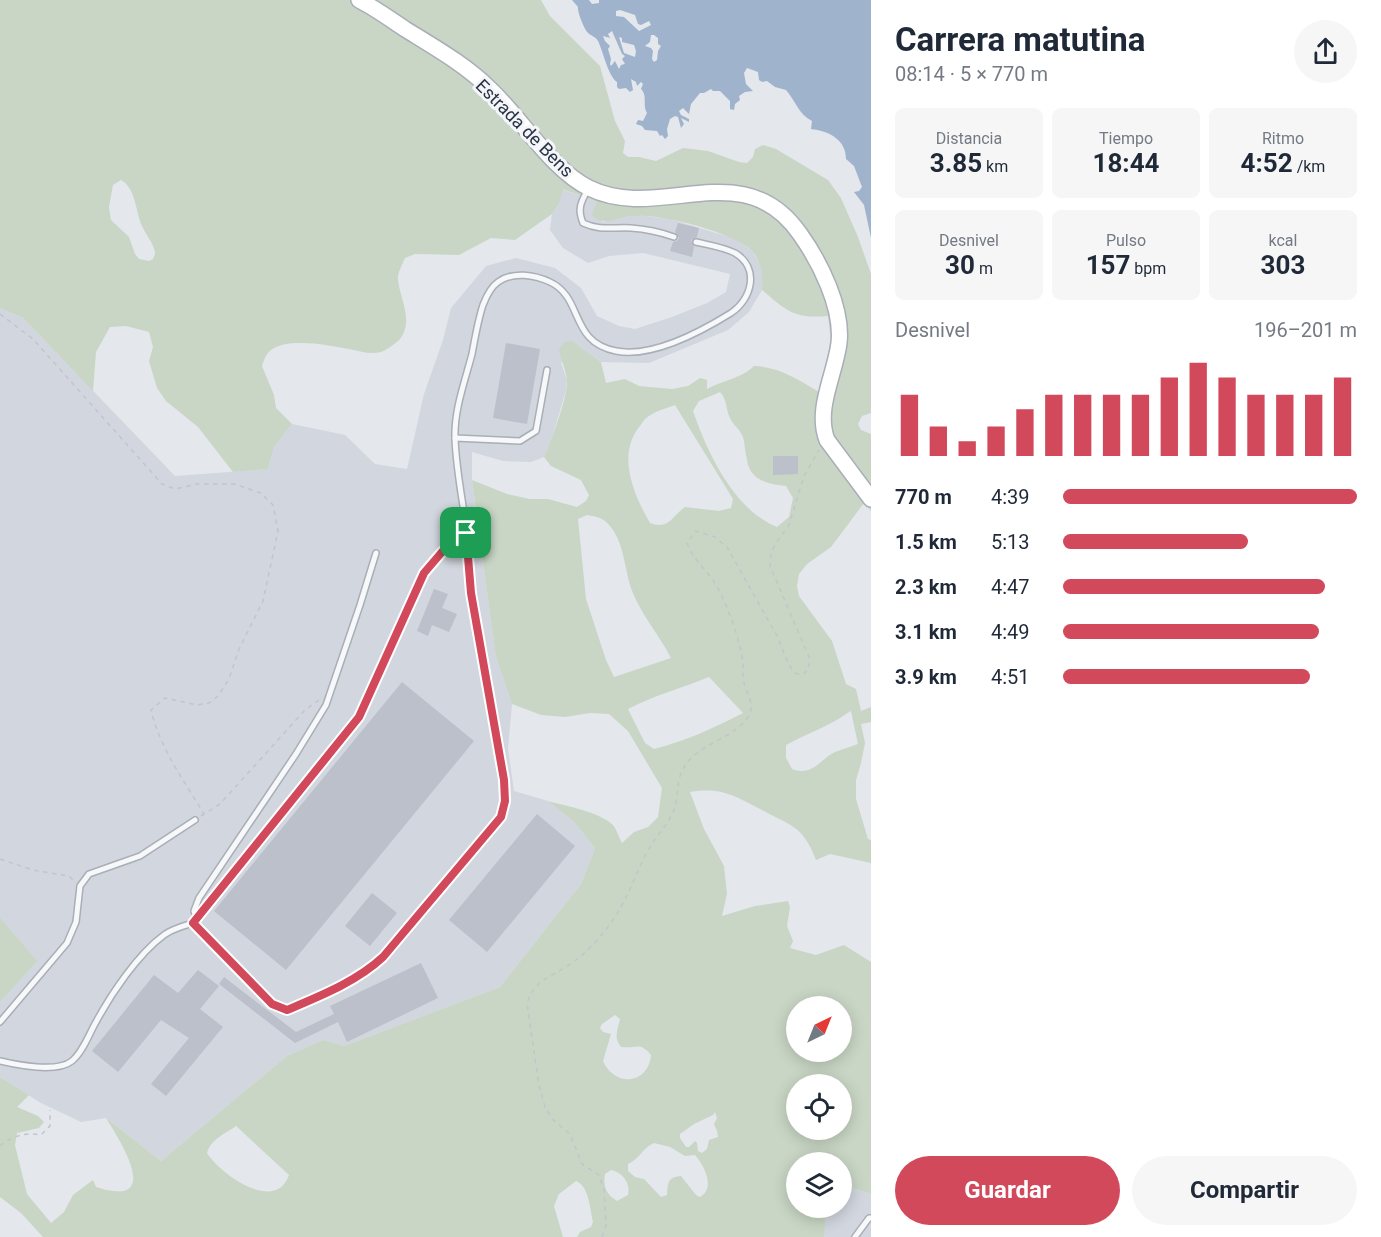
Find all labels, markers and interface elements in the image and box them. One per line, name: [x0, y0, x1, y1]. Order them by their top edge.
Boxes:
text: Carrera matutina: [895, 20, 1145, 59]
button: share: [1294, 20, 1357, 83]
text: 08:14 · 5 × 770 m: [895, 62, 1048, 86]
street label: Estrada de Bens: [472, 75, 578, 181]
text: Distancia: [936, 129, 1002, 148]
text: Tiempo: [1099, 129, 1153, 148]
text: Ritmo: [1262, 129, 1304, 148]
text: 3.85: [930, 148, 982, 178]
text: 18:44: [1093, 148, 1160, 178]
text: 4:52: [1241, 148, 1293, 178]
text: km: [982, 157, 1008, 176]
text: /km: [1293, 157, 1325, 176]
text: Desnivel: [939, 231, 999, 250]
text: Pulso: [1106, 231, 1146, 250]
text: kcal: [1269, 231, 1297, 250]
text: 30: [945, 250, 975, 280]
text: 157: [1086, 250, 1130, 280]
text: 303: [1261, 250, 1305, 280]
text: m: [975, 259, 993, 278]
text: bpm: [1130, 259, 1166, 278]
text: Desnivel: [895, 318, 970, 342]
text: 196–201 m: [1254, 318, 1357, 342]
text: 770 m: [895, 485, 952, 509]
text: 4:39: [991, 485, 1030, 509]
pin: [440, 507, 491, 558]
icon: arrive: [449, 516, 482, 549]
text: 1.5 km: [895, 530, 957, 554]
text: 5:13: [991, 530, 1030, 554]
text: 2.3 km: [895, 575, 957, 599]
text: 4:47: [991, 575, 1030, 599]
text: 3.1 km: [895, 620, 957, 644]
text: 4:49: [991, 620, 1030, 644]
text: 3.9 km: [895, 665, 957, 689]
text: 4:51: [991, 665, 1030, 689]
north arrow: [786, 996, 852, 1062]
map controls: [786, 996, 852, 1218]
button: locate: [786, 1074, 852, 1140]
button: layers: [786, 1152, 852, 1218]
button: Guardar: [895, 1156, 1120, 1225]
button: Compartir: [1132, 1156, 1357, 1225]

